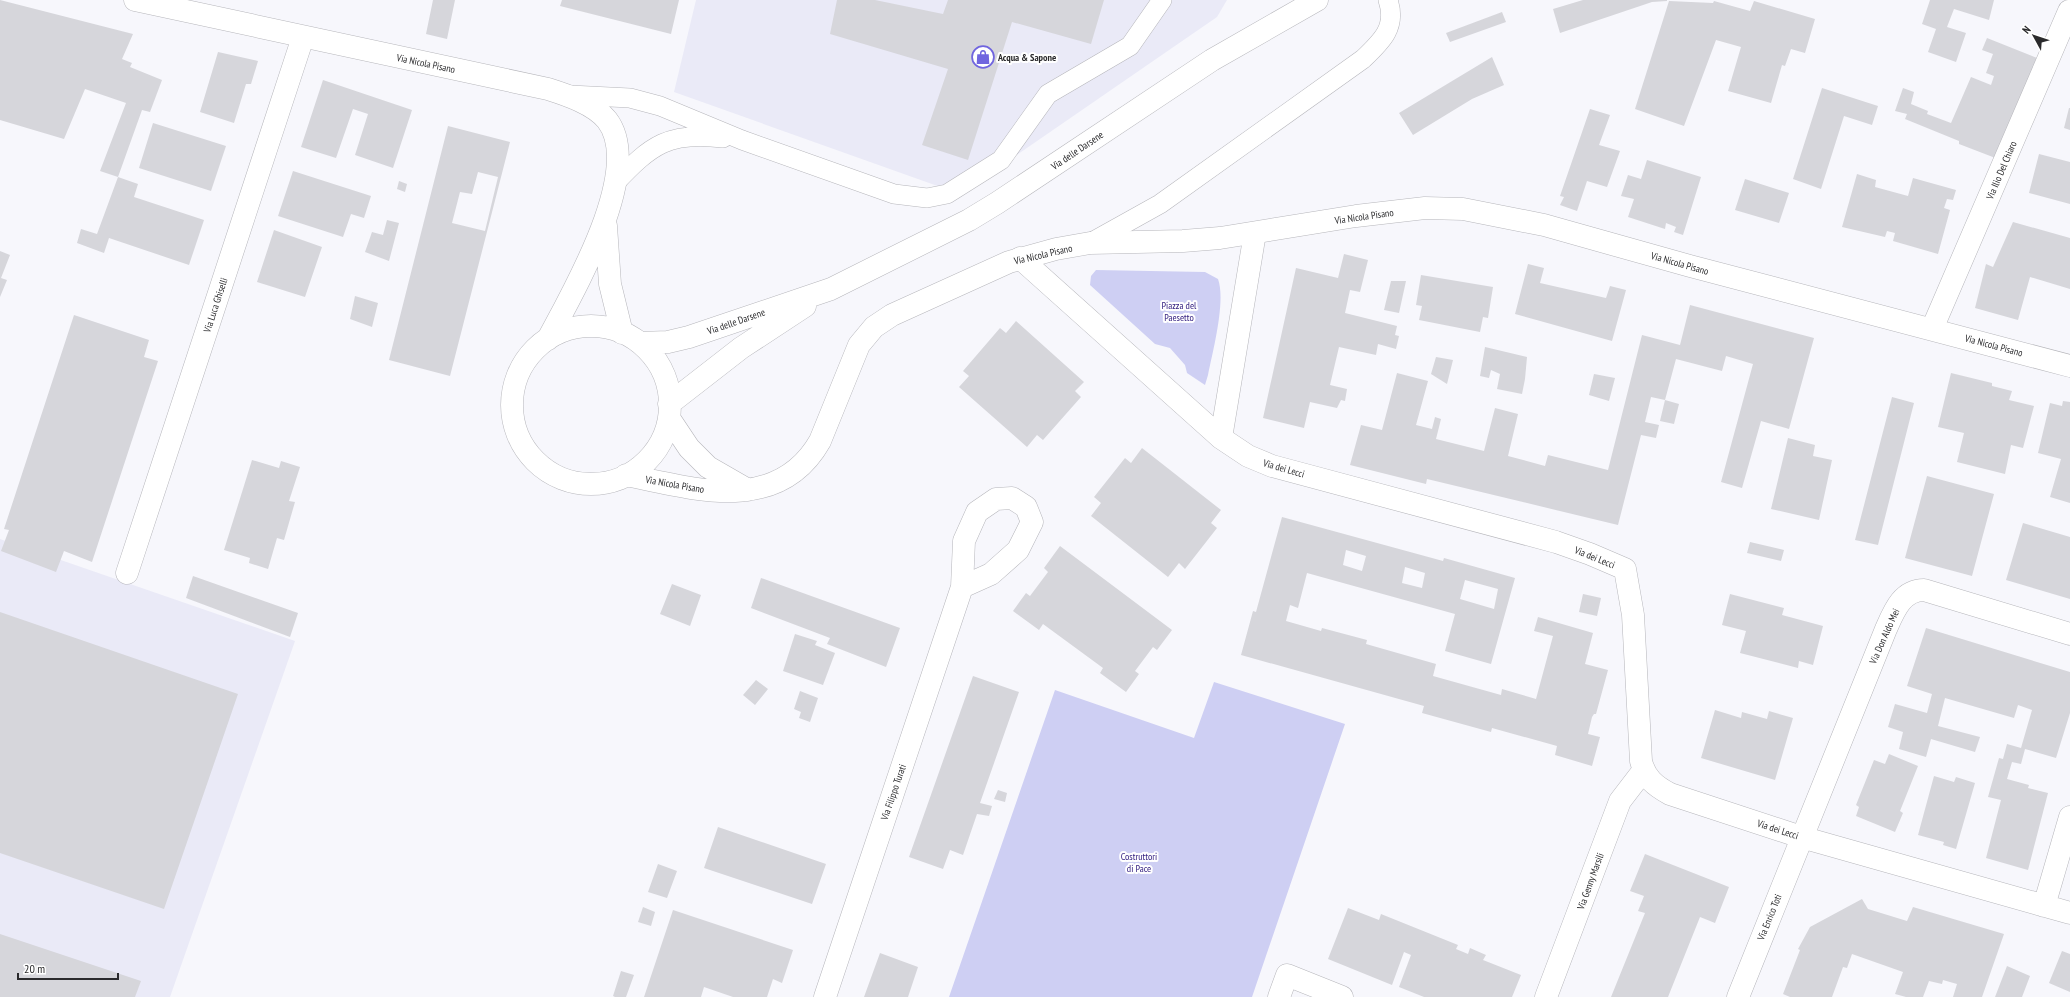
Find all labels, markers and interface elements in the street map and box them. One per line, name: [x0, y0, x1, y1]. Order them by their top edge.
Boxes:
north arrow: [2014, 16, 2054, 56]
text: N: [2019, 23, 2034, 36]
shop icon: Acqua & Sapone: [970, 44, 996, 70]
street label: Via Nicola Pisano: [395, 51, 456, 76]
place label: Acqua & Sapone: [997, 51, 1056, 64]
street label: Via delle Darsene: [1048, 128, 1106, 173]
street label: Via Ilio Del Chiaro: [1983, 139, 2020, 202]
street label: Via Nicola Pisano: [1333, 206, 1394, 227]
street label: Via Nicola Pisano: [1012, 241, 1074, 268]
street label: Via Nicola Pisano: [1649, 249, 1710, 278]
street label: Via Luca Ghiselli: [200, 276, 230, 335]
park label: Piazza del Paesetto: [1162, 299, 1197, 324]
street label: Via delle Darsene: [705, 306, 767, 338]
street label: Via Nicola Pisano: [1963, 331, 2024, 359]
street label: Via dei Lecci: [1261, 456, 1306, 481]
street label: Via Nicola Pisano: [644, 473, 705, 496]
street label: Via dei Lecci: [1572, 543, 1617, 571]
street label: Via Don Aldo Mei: [1866, 607, 1902, 667]
street label: Via Filippo Turati: [878, 763, 909, 823]
street label: Via dei Lecci: [1755, 816, 1800, 842]
park label: Costruttori di Pace: [1121, 850, 1157, 875]
street label: Via Genny Marsili: [1574, 851, 1607, 912]
street label: Via Enrico Toti: [1754, 892, 1785, 943]
scale bar: [18, 955, 118, 981]
text: 20 m: [24, 961, 45, 976]

